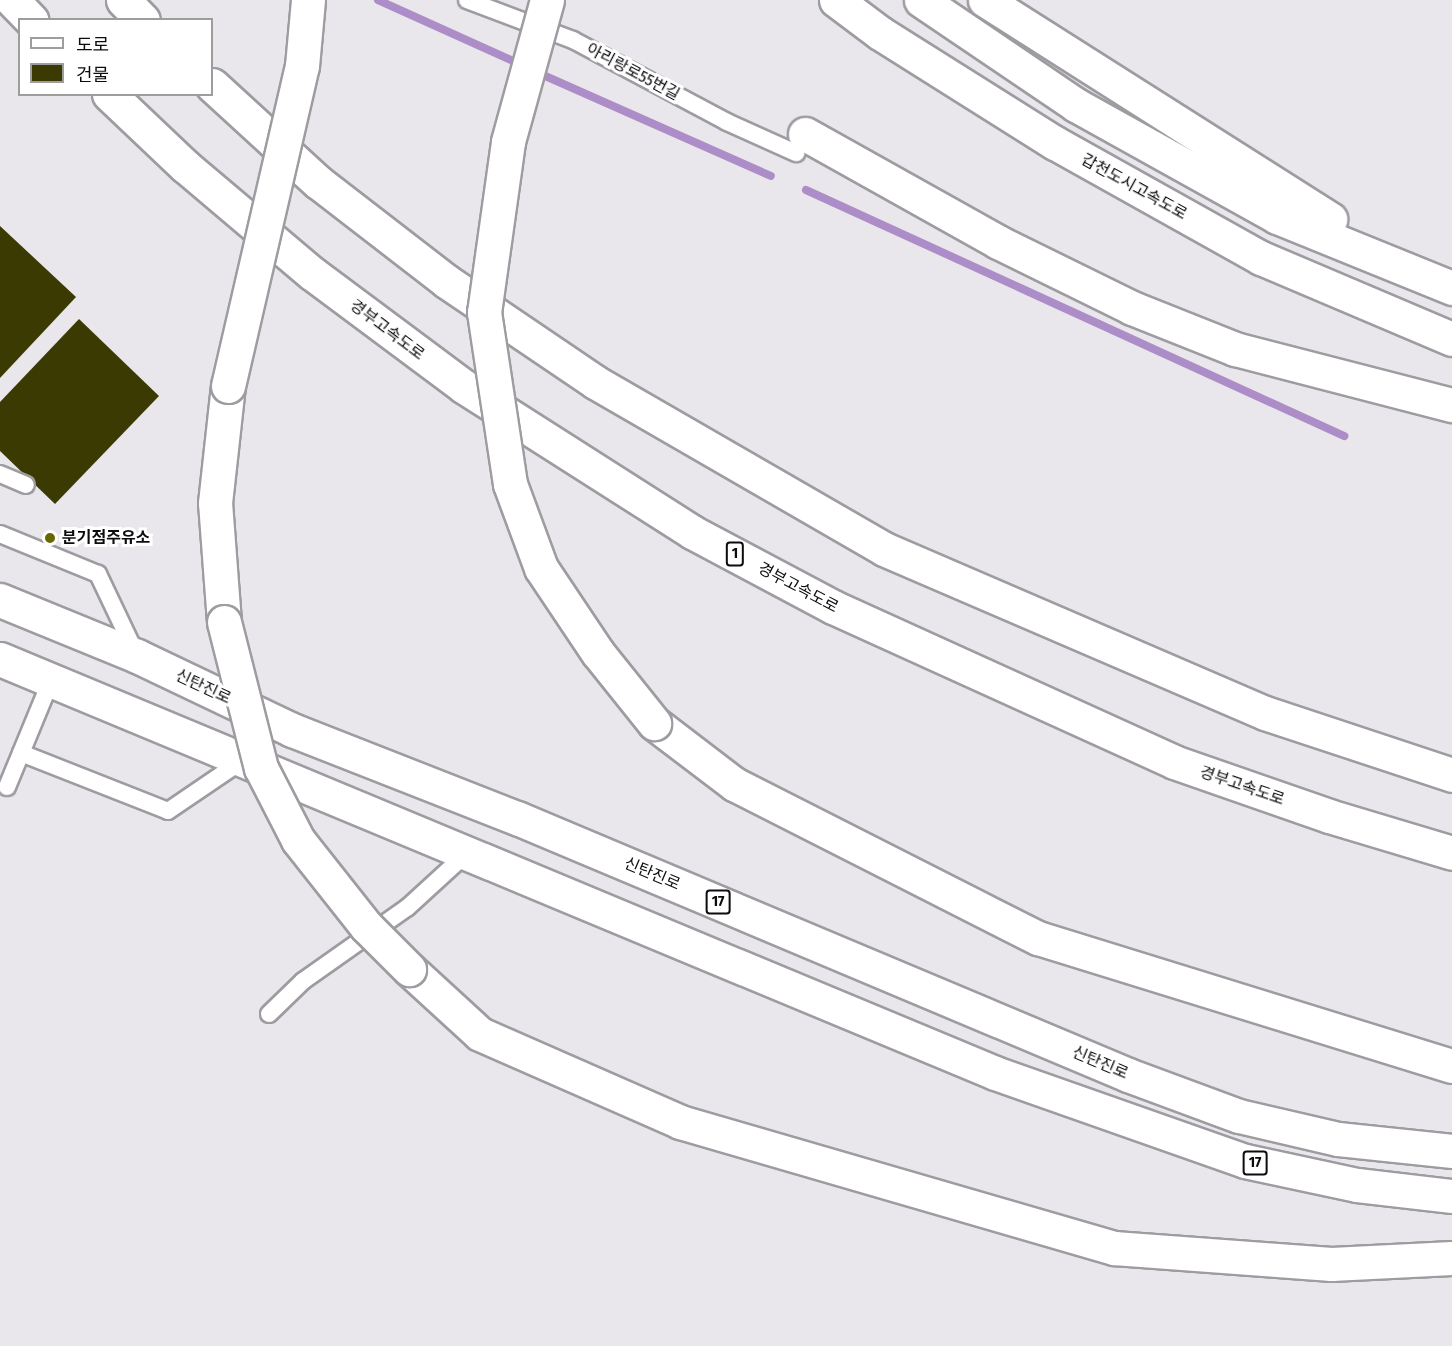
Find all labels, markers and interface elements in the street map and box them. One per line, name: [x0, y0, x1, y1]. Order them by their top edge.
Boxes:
legend: [18, 18, 213, 96]
text: 도로: [76, 34, 109, 56]
street label: 아리랑로55번길: [583, 39, 683, 105]
text: 건물: [76, 64, 109, 86]
street label: 갑천도시고속도로: [1078, 150, 1190, 224]
street label: 경부고속도로: [346, 296, 428, 364]
place label: 분기점주유소: [62, 528, 150, 548]
marker: 분기점주유소: [43, 531, 57, 545]
road number: 1: [724, 542, 746, 566]
street label: 경부고속도로: [755, 559, 841, 617]
street label: 신탄진로: [172, 666, 234, 708]
street label: 경부고속도로: [1197, 763, 1287, 809]
street label: 신탄진로: [621, 854, 683, 894]
road number: 17: [704, 890, 732, 914]
street label: 신탄진로: [1069, 1043, 1131, 1083]
road number: 17: [1242, 1151, 1268, 1175]

